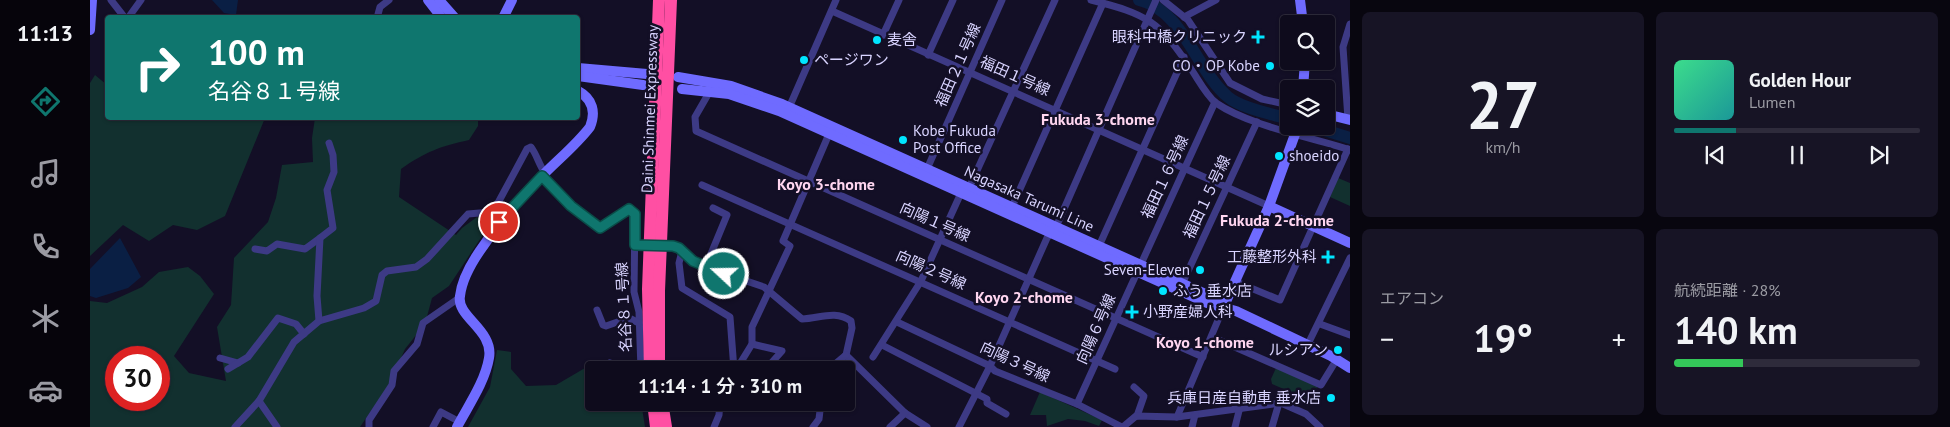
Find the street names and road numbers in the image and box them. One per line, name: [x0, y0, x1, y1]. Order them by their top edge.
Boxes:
street label: 福田２１号線: [931, 20, 985, 110]
street label: Daini Shinmei Expressway: [637, 24, 662, 193]
street label: 福田１号線: [977, 52, 1053, 99]
street label: 福田１６号線: [1137, 132, 1192, 222]
street label: 福田１５号線: [1179, 152, 1234, 242]
street label: Nagasaka Tarumi Line: [961, 161, 1097, 236]
street label: 向陽１号線: [897, 198, 973, 245]
street label: 向陽２号線: [893, 246, 969, 293]
street label: 名谷８１号線: [612, 262, 635, 352]
street label: 向陽６号線: [1072, 291, 1119, 367]
street label: 向陽３号線: [977, 337, 1053, 386]

